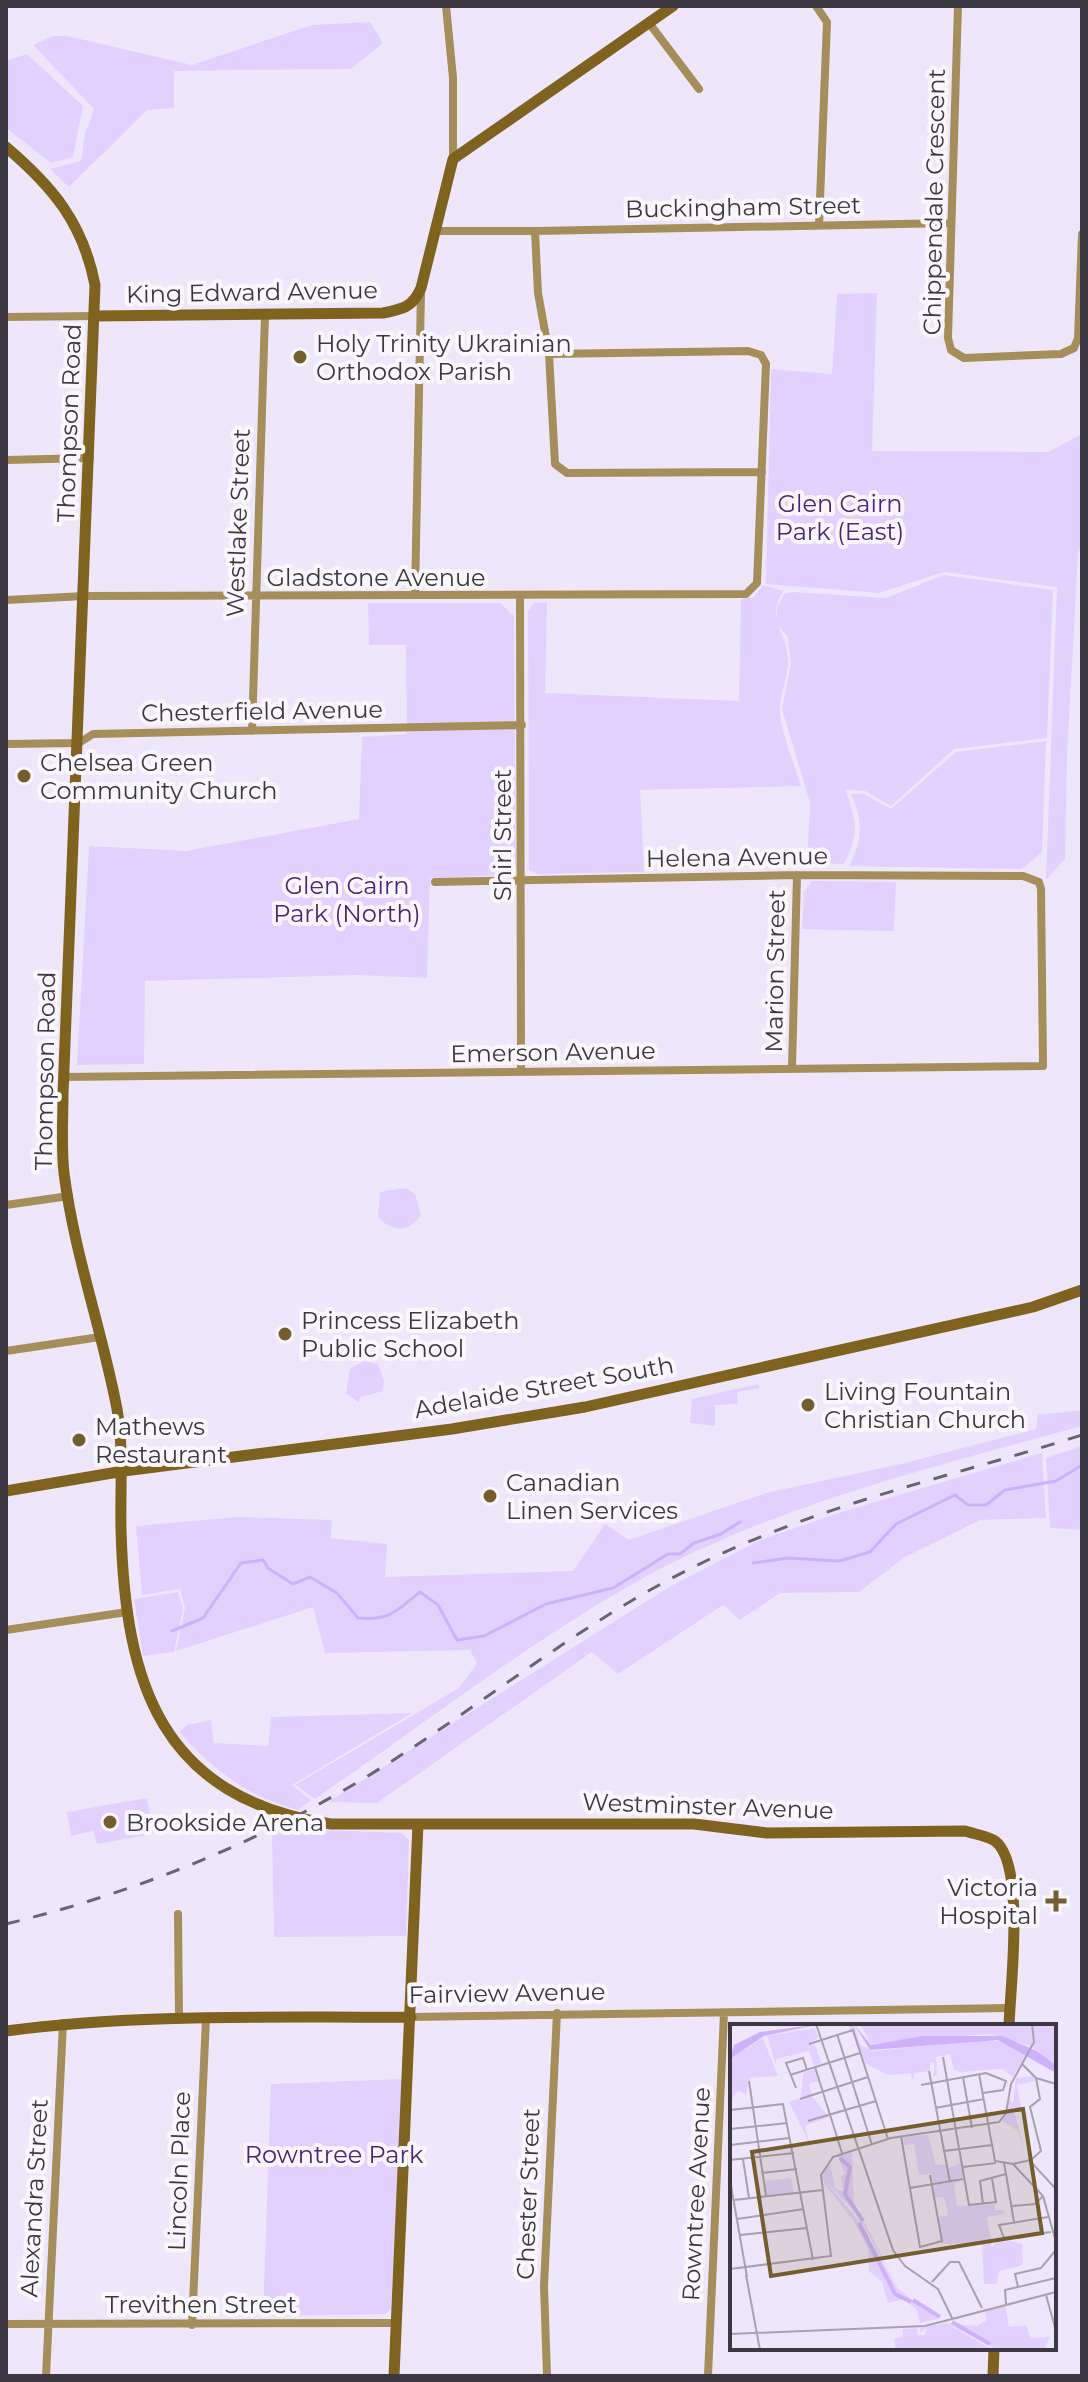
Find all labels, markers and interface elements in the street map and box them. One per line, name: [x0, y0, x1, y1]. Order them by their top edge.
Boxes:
street label: Chippendale Crescent: [917, 68, 951, 336]
street label: Buckingham Street: [625, 190, 861, 224]
street label: King Edward Avenue: [126, 275, 378, 309]
street label: Thompson Road: [51, 323, 87, 523]
place label: Holy Trinity Ukrainian Orthodox Parish: [316, 329, 572, 386]
marker: Holy Trinity Ukrainian Orthodox Parish: [291, 348, 309, 366]
street label: Westlake Street: [220, 428, 256, 618]
park label: Glen Cairn Park (East): [776, 489, 904, 546]
street label: Gladstone Avenue: [266, 563, 486, 592]
street label: Chesterfield Avenue: [141, 694, 383, 728]
place label: Chelsea Green Community Church: [40, 748, 277, 805]
marker: Chelsea Green Community Church: [15, 767, 33, 785]
street label: Shirl Street: [488, 769, 517, 901]
street label: Helena Avenue: [646, 841, 828, 873]
park label: Glen Cairn Park (North): [273, 871, 421, 928]
street label: Marion Street: [759, 889, 791, 1053]
street label: Thompson Road: [29, 971, 61, 1171]
street label: Emerson Avenue: [450, 1036, 656, 1068]
place label: Princess Elizabeth Public School: [301, 1306, 519, 1363]
marker: Princess Elizabeth Public School: [276, 1325, 294, 1343]
street label: Adelaide Street South: [412, 1350, 676, 1424]
place label: Living Fountain Christian Church: [824, 1377, 1026, 1434]
marker: Living Fountain Christian Church: [799, 1396, 817, 1414]
place label: Mathews Restaurant: [95, 1412, 227, 1469]
marker: Mathews Restaurant: [70, 1431, 88, 1449]
place label: Canadian Linen Services: [506, 1468, 678, 1525]
marker: Canadian Linen Services: [481, 1487, 499, 1505]
street label: Westminster Avenue: [582, 1787, 834, 1825]
place label: Brookside Arena: [126, 1808, 324, 1837]
marker: Brookside Arena: [101, 1813, 119, 1831]
place label: Victoria Hospital: [939, 1873, 1038, 1930]
marker: Victoria Hospital: [1045, 1890, 1067, 1912]
street label: Fairview Avenue: [408, 1977, 606, 2009]
inset map: [730, 2024, 1056, 2350]
street label: Rowntree Avenue: [676, 2086, 716, 2302]
street label: Lincoln Place: [162, 2091, 196, 2251]
street label: Alexandra Street: [14, 2098, 54, 2298]
street label: Chester Street: [511, 2107, 545, 2280]
park label: Rowntree Park: [245, 2140, 424, 2169]
street label: Trevithen Street: [105, 2290, 297, 2319]

